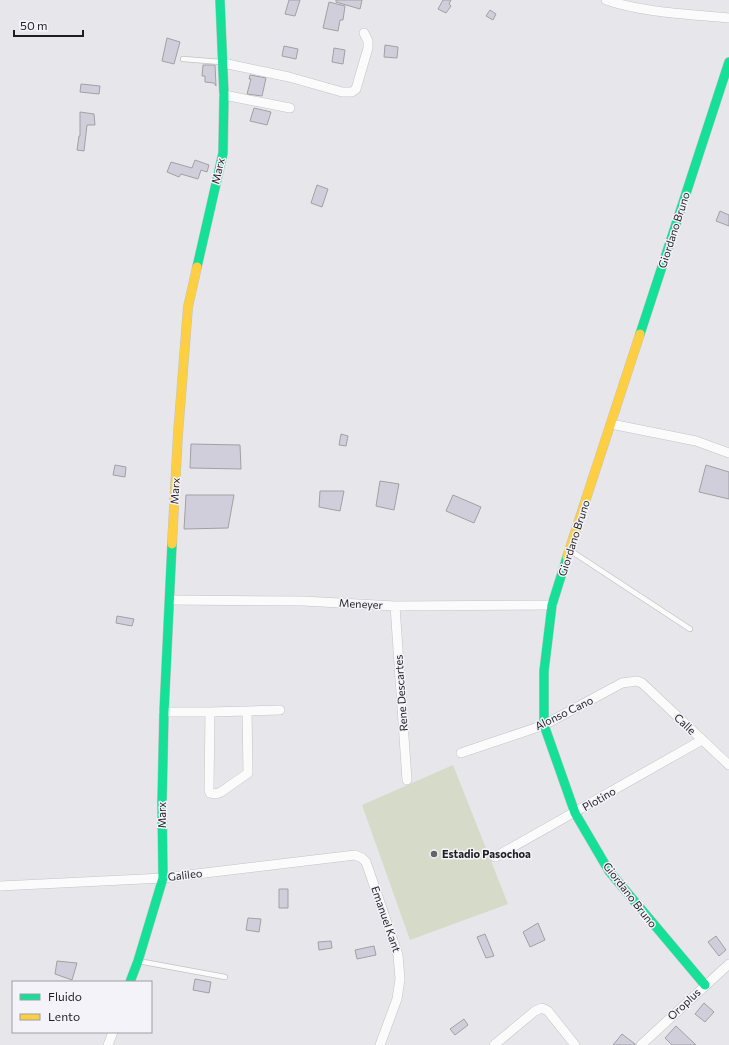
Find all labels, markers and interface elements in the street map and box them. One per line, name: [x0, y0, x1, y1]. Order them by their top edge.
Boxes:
scale bar: [14, 12, 83, 38]
text: 50 m: [20, 18, 48, 32]
street label: Marx: [208, 156, 227, 185]
street label: Giordano Bruno: [655, 190, 692, 270]
street label: Marx: [167, 477, 182, 505]
street label: Giordano Bruno: [555, 498, 592, 578]
street label: Meneyer: [339, 596, 384, 611]
street label: Rene Descartes: [391, 654, 410, 732]
street label: Alonso Cano: [533, 693, 595, 732]
street label: Calle: [672, 710, 699, 737]
street label: Plotino: [580, 784, 618, 813]
street label: Marx: [155, 802, 168, 828]
place label: Estadio Pasochoa: [442, 847, 531, 860]
marker: Estadio Pasochoa: [429, 849, 439, 859]
street label: Giordano Bruno: [601, 859, 660, 930]
street label: Galileo: [167, 866, 203, 883]
street label: Emanuel Kant: [369, 884, 404, 954]
legend: [12, 981, 152, 1033]
street label: Oroplus: [665, 985, 703, 1022]
text: Fluido: [48, 989, 82, 1003]
text: Lento: [48, 1009, 80, 1023]

